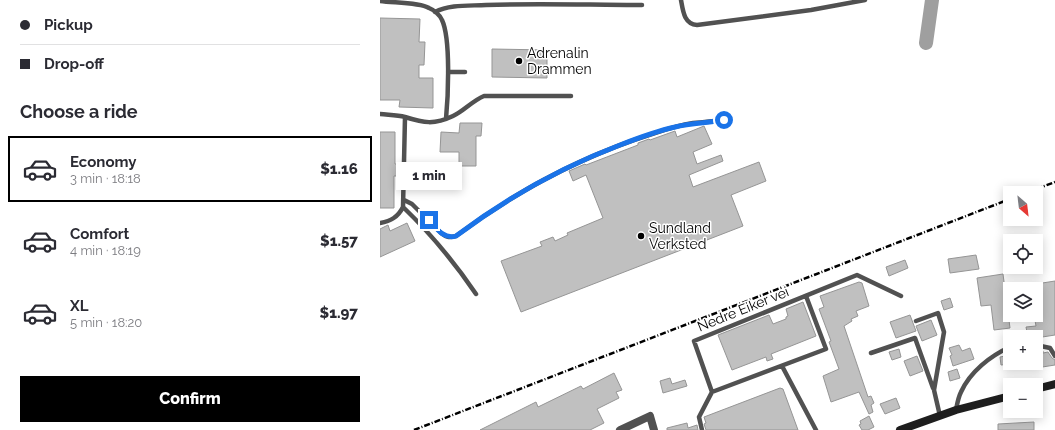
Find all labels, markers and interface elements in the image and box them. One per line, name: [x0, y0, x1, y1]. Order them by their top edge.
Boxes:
text: Pickup: [44, 16, 93, 34]
place label: Adrenalin Drammen: [527, 45, 592, 77]
text: Drop-off: [44, 55, 104, 73]
marker: Adrenalin Drammen: [514, 56, 524, 66]
text: Choose a ride: [20, 101, 138, 122]
route start: [715, 111, 733, 129]
icon: car: [22, 151, 58, 187]
text: Economy: [70, 153, 137, 171]
text: $1.16: [320, 160, 358, 178]
callout: 1 min: [396, 162, 462, 190]
text: 1 min: [412, 168, 446, 183]
text: 3 min · 18:18: [70, 171, 141, 186]
north arrow: [1003, 186, 1043, 226]
map controls: [1003, 186, 1043, 418]
route end: [420, 211, 438, 229]
place label: Sundland Verksted: [649, 220, 711, 252]
icon: car: [22, 223, 58, 259]
text: Comfort: [70, 225, 129, 243]
marker: Sundland Verksted: [636, 231, 646, 241]
text: $1.57: [320, 232, 358, 250]
button: locate: [1003, 234, 1043, 274]
text: 4 min · 18:19: [70, 243, 141, 258]
button: layers: [1003, 282, 1043, 322]
street label: Nedre Eiker vei: [695, 283, 791, 335]
icon: car: [22, 295, 58, 331]
text: XL: [70, 297, 88, 315]
text: $1.97: [320, 304, 358, 322]
text: 5 min · 18:20: [70, 315, 142, 330]
button: +: [1003, 330, 1043, 370]
button: Confirm: [20, 376, 360, 422]
button: −: [1003, 378, 1043, 418]

